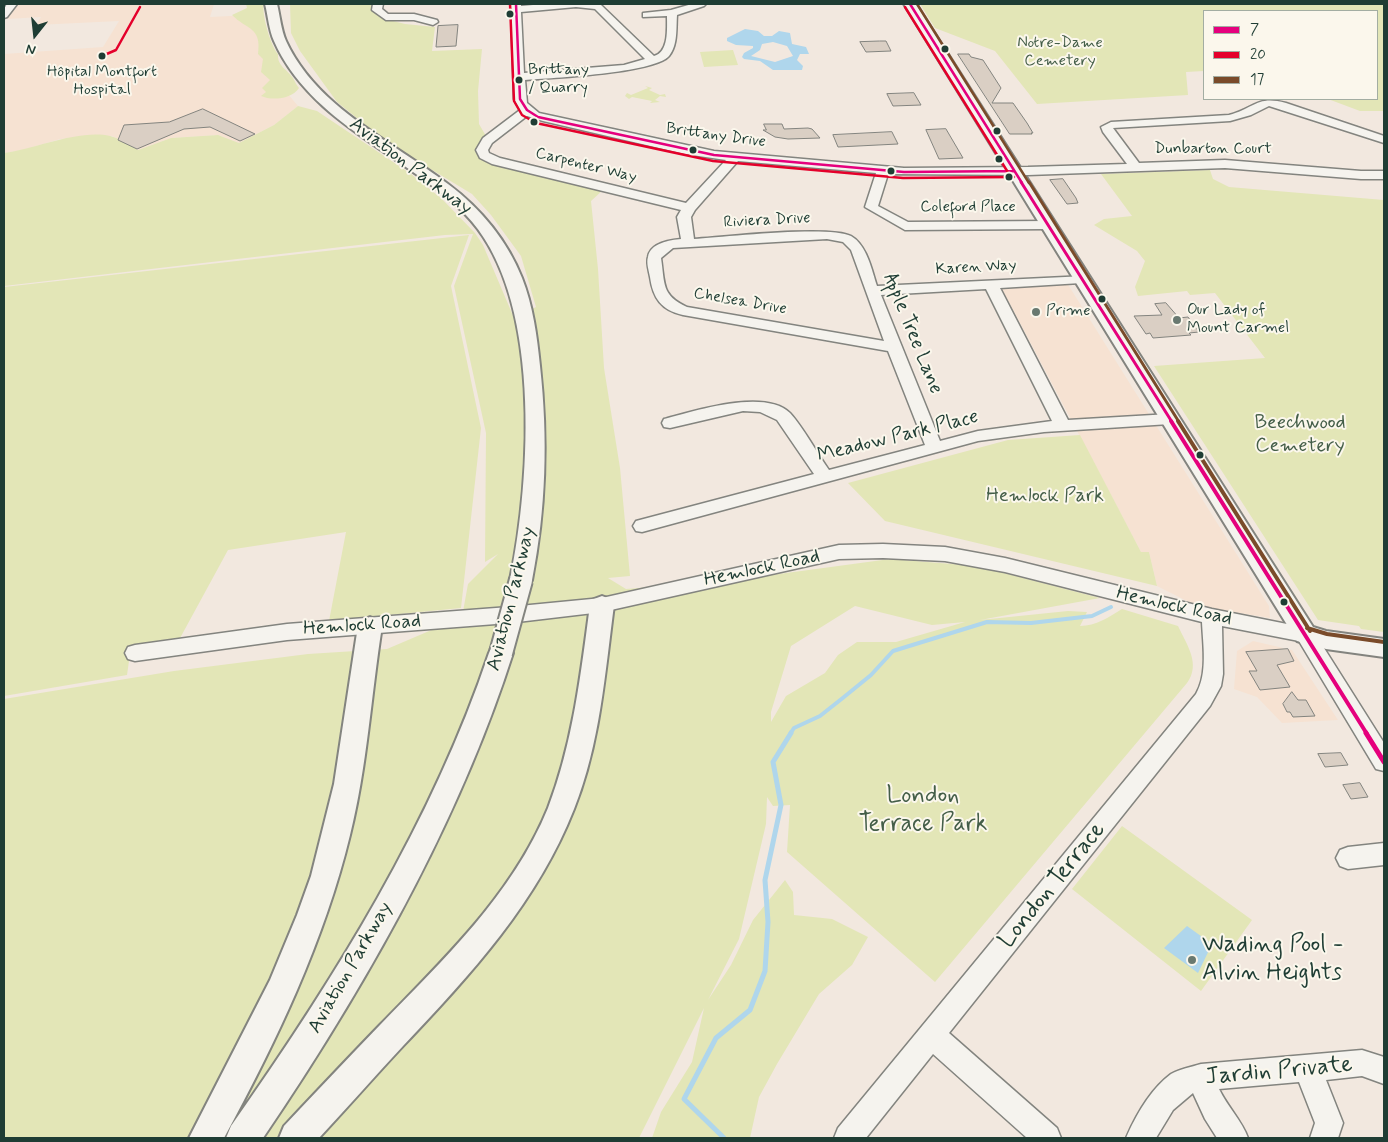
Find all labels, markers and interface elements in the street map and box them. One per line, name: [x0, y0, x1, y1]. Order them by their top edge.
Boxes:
unlabelled marker: [505, 9, 515, 19]
north arrow: [10, 10, 60, 60]
legend: [1203, 10, 1378, 100]
text: 7: [1250, 20, 1259, 40]
park label: Notre-Dame Cemetery: [1017, 34, 1103, 72]
text: N: [24, 39, 38, 59]
unlabelled marker: [940, 44, 950, 54]
text: 20: [1250, 45, 1266, 65]
marker: Hôpital Montfort Hospital: [97, 51, 107, 61]
place label: Brittany / Quarry: [528, 61, 589, 99]
place label: Hôpital Montfort Hospital: [47, 63, 157, 101]
text: 17: [1250, 70, 1264, 90]
marker: Brittany / Quarry: [514, 75, 524, 85]
street label: Aviation Parkway: [344, 113, 476, 221]
unlabelled marker: [529, 117, 539, 127]
street label: Brittany Drive: [665, 120, 767, 152]
unlabelled marker: [992, 126, 1002, 136]
street label: Dunbarton Court: [1154, 140, 1272, 160]
street label: Carpenter Way: [533, 144, 639, 188]
unlabelled marker: [688, 145, 698, 155]
unlabelled marker: [994, 154, 1004, 164]
unlabelled marker: [886, 166, 896, 176]
unlabelled marker: [1004, 172, 1014, 182]
street label: Coleford Place: [920, 198, 1016, 218]
street label: Riviera Drive: [723, 209, 811, 233]
street label: Karen Way: [935, 256, 1017, 280]
street label: Apple Tree Lane: [877, 270, 947, 398]
street label: Chelsea Drive: [692, 284, 788, 320]
unlabelled marker: [1097, 294, 1107, 304]
place label: Our Lady of Mount Carmel: [1187, 301, 1289, 339]
place label: Prime: [1046, 302, 1090, 322]
marker: Prime: [1030, 306, 1042, 318]
marker: Our Lady of Mount Carmel: [1171, 314, 1183, 326]
street label: Meadow Park Place: [815, 405, 981, 469]
park label: Beechwood Cemetery: [1254, 412, 1346, 459]
unlabelled marker: [1195, 450, 1205, 460]
park label: Hemlock Park: [986, 485, 1104, 509]
street label: Aviation Parkway: [482, 524, 542, 674]
street label: Hemlock Road: [702, 545, 822, 593]
street label: Hemlock Road: [1114, 582, 1234, 632]
unlabelled marker: [1279, 597, 1289, 607]
street label: Hemlock Road: [302, 610, 422, 642]
park label: London Terrace Park: [859, 783, 987, 839]
street label: London Terrace: [993, 817, 1113, 955]
street label: Aviation Parkway: [304, 898, 398, 1038]
place label: Wading Pool - Alvin Heights: [1202, 932, 1343, 988]
marker: Wading Pool - Alvin Heights: [1186, 954, 1198, 966]
street label: Jardin Private: [1204, 1051, 1354, 1093]

